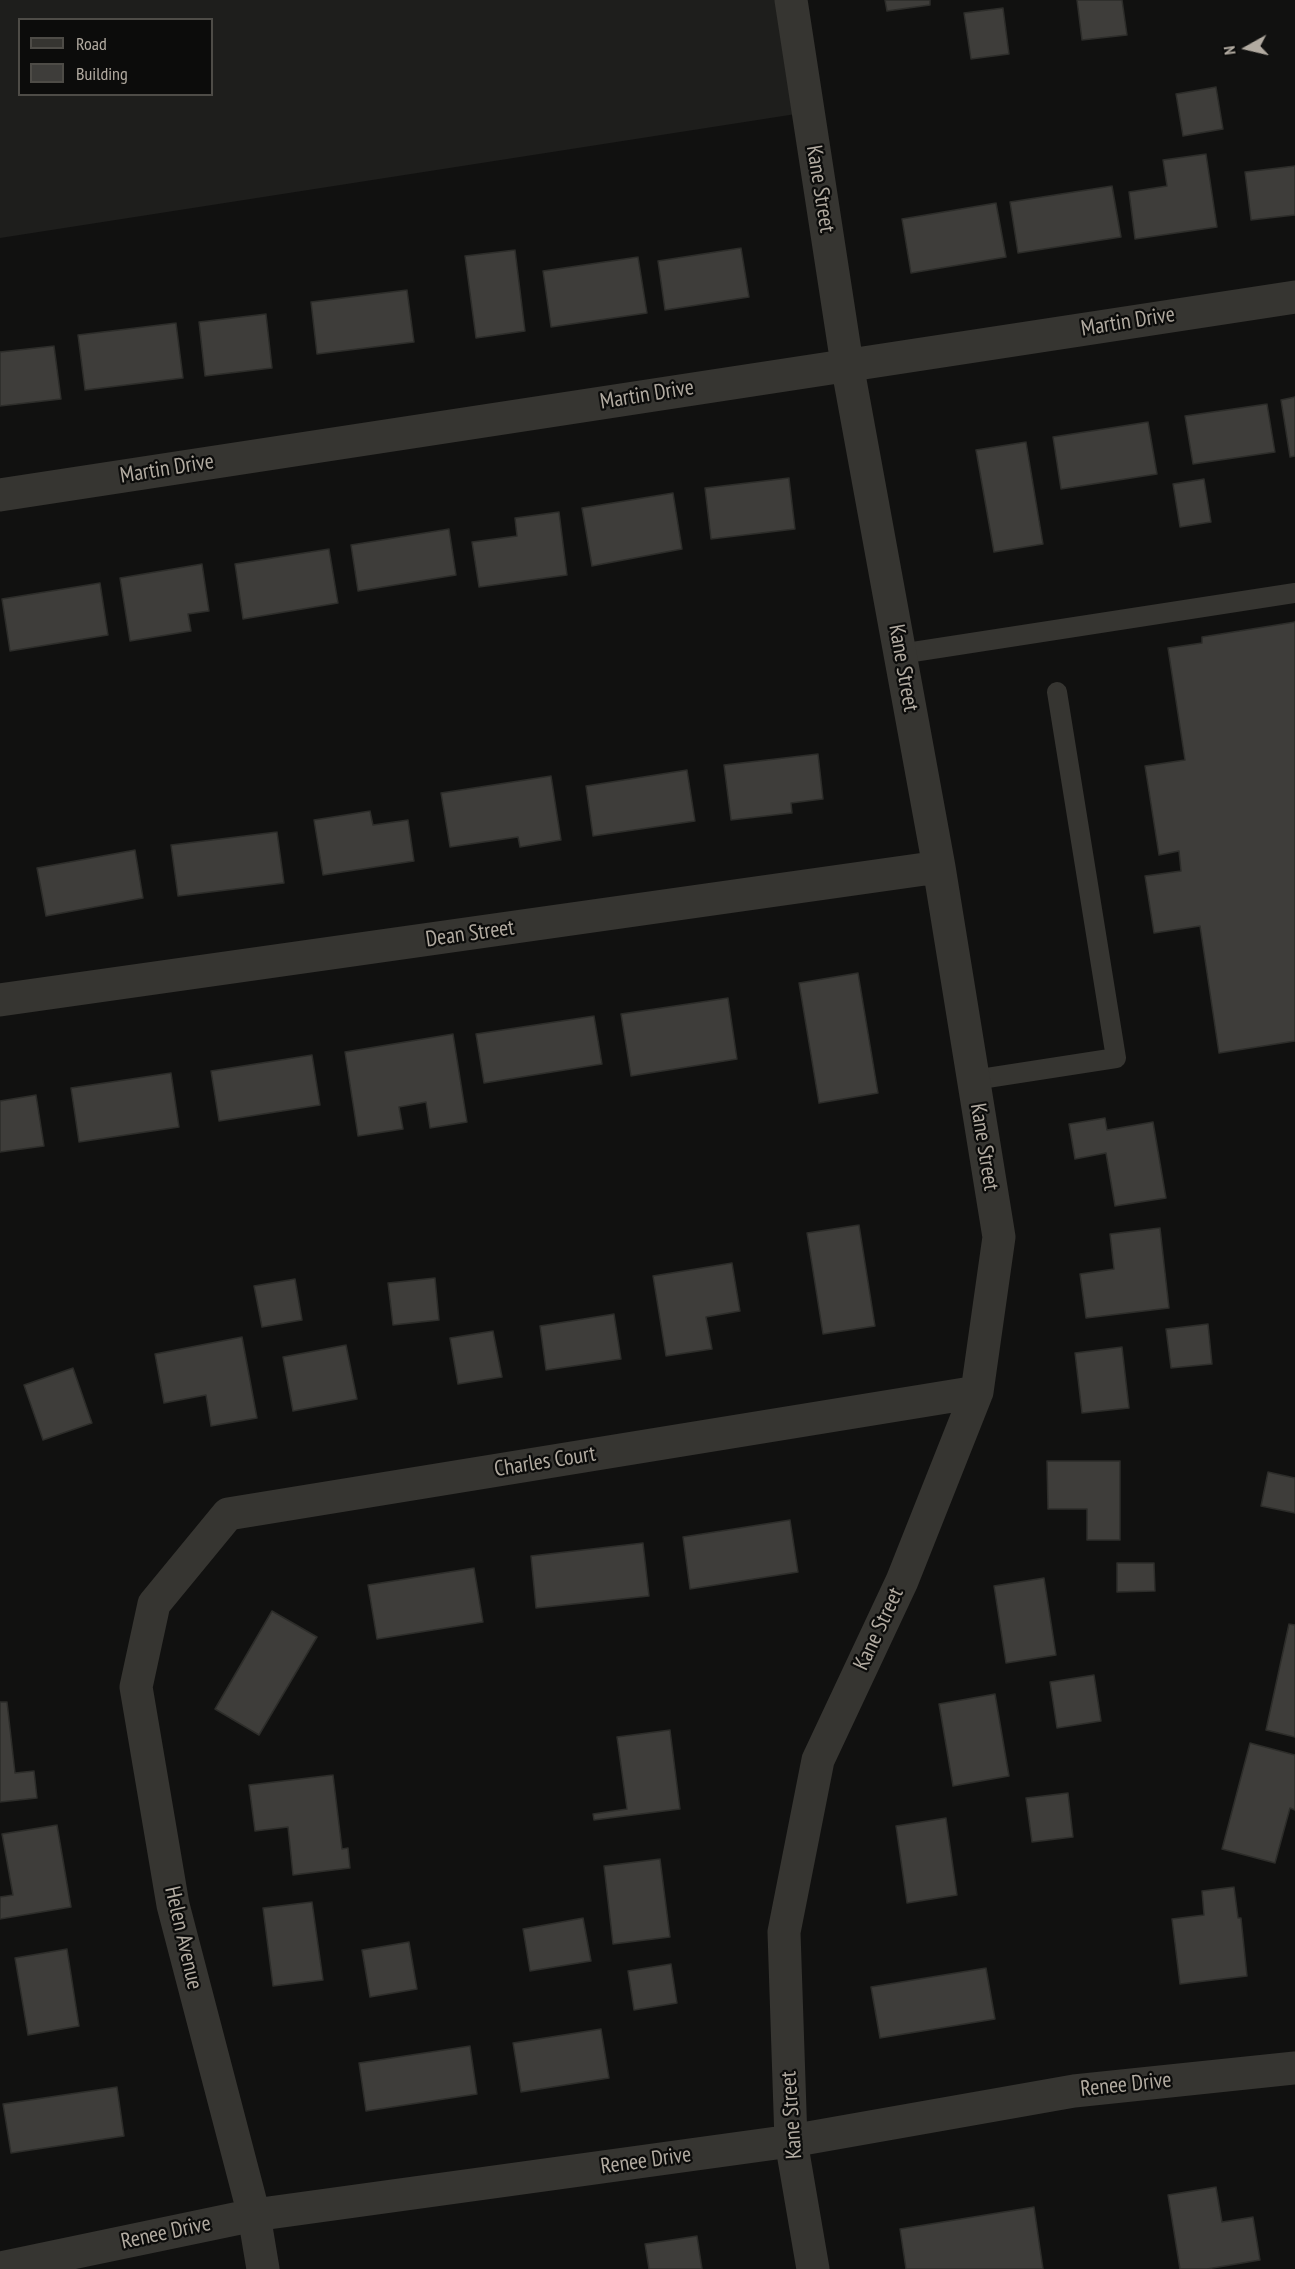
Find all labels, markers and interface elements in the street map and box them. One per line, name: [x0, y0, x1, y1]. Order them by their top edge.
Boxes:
legend: [18, 18, 213, 96]
north arrow: [1217, 18, 1277, 78]
text: Road: [76, 32, 107, 55]
text: N: [1219, 45, 1240, 56]
text: Building: [76, 62, 128, 85]
street label: Kane Street: [800, 143, 840, 235]
street label: Martin Drive: [1079, 302, 1177, 342]
street label: Martin Drive: [598, 375, 696, 415]
street label: Martin Drive: [118, 449, 216, 489]
street label: Kane Street: [882, 622, 924, 714]
street label: Dean Street: [424, 915, 516, 953]
street label: Kane Street: [964, 1101, 1004, 1193]
street label: Charles Court: [493, 1441, 597, 1483]
street label: Kane Street: [848, 1583, 910, 1675]
street label: Helen Avenue: [158, 1884, 208, 1992]
street label: Renee Drive: [1079, 2067, 1173, 2103]
street label: Kane Street: [776, 2070, 808, 2160]
street label: Renee Drive: [599, 2142, 693, 2180]
street label: Renee Drive: [119, 2211, 213, 2255]

